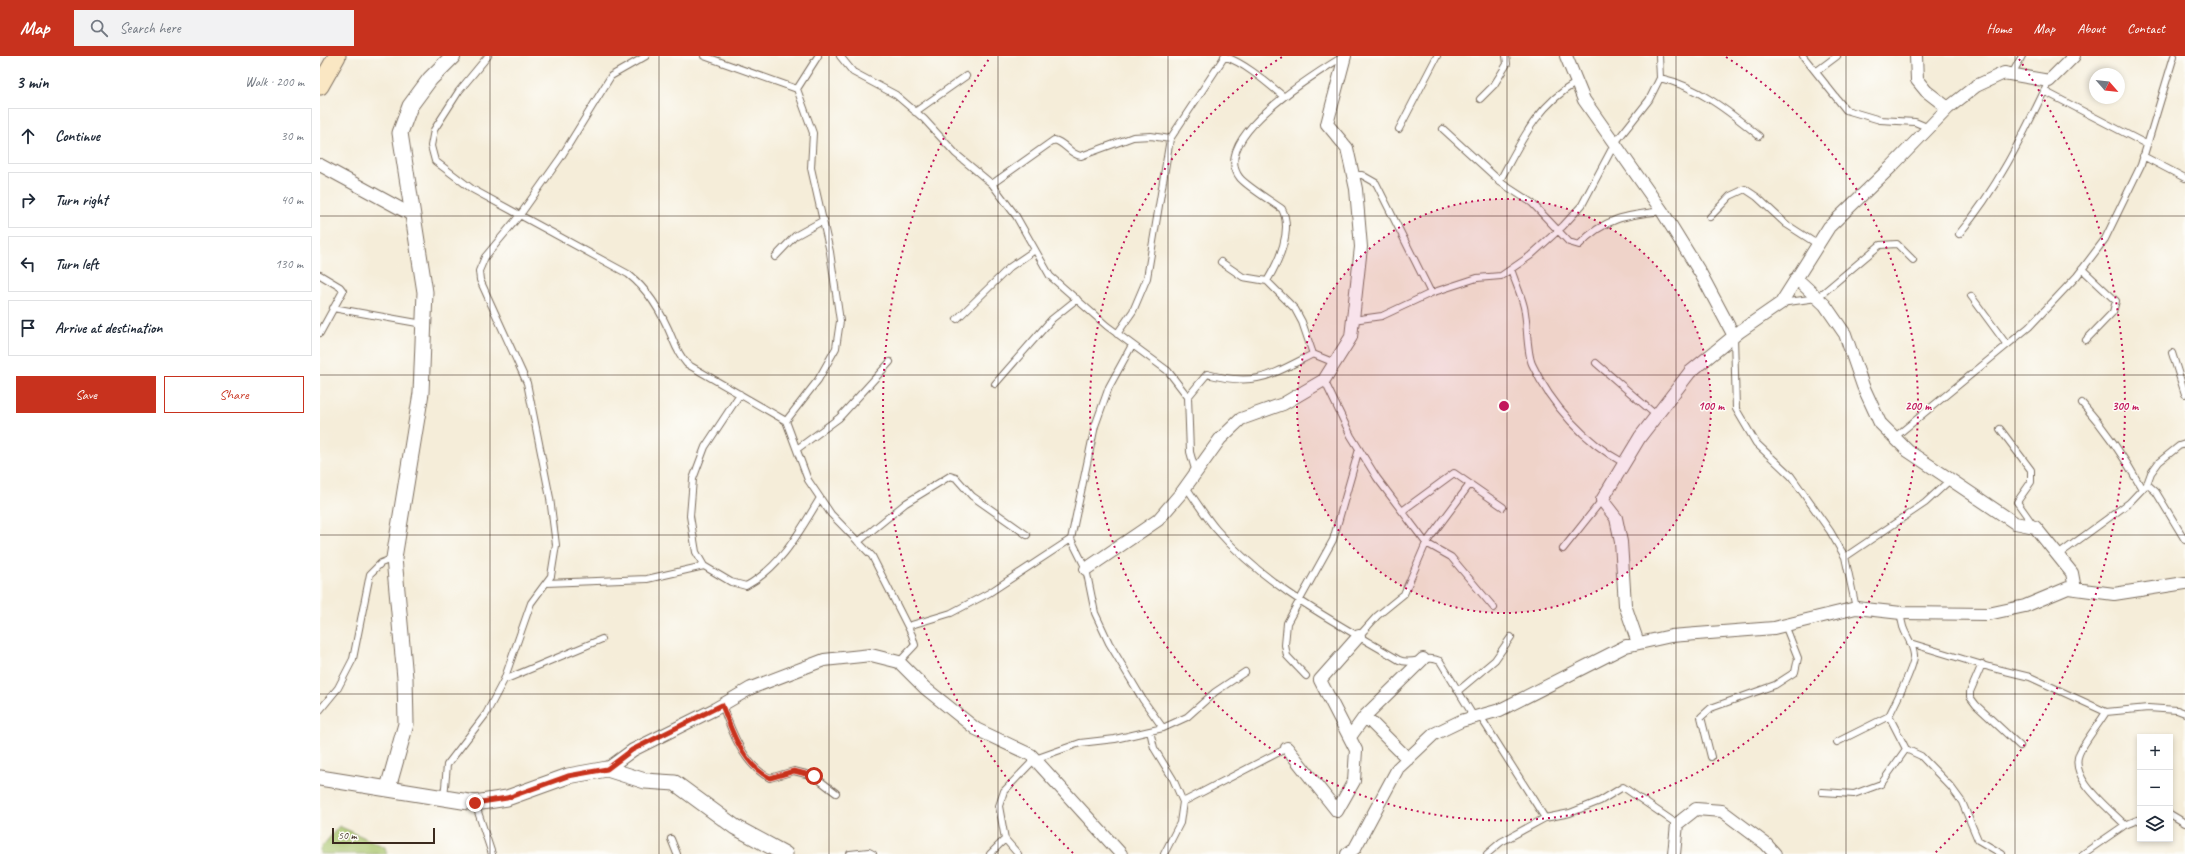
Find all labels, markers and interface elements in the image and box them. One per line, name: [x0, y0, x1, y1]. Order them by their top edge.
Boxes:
search box: [74, 10, 354, 46]
text: Map: [20, 16, 50, 40]
icon: search: [88, 17, 110, 39]
text: Search here: [120, 19, 181, 38]
text: Home: [1986, 20, 2012, 37]
text: Map: [2034, 20, 2055, 37]
text: About: [2077, 20, 2105, 37]
text: Contact: [2127, 20, 2165, 37]
north arrow: [2089, 68, 2125, 104]
text: 3 min: [16, 72, 49, 93]
text: Walk · 200 m: [245, 74, 304, 90]
icon: ahead: [17, 125, 39, 147]
text: Continue: [55, 127, 100, 146]
text: 30 m: [281, 128, 303, 144]
icon: right: [17, 189, 39, 211]
text: Turn right: [55, 191, 108, 210]
text: 40 m: [281, 192, 303, 208]
icon: left: [17, 253, 39, 275]
text: Turn left: [55, 255, 98, 274]
text: 130 m: [275, 256, 303, 272]
icon: arrive: [17, 317, 39, 339]
text: Arrive at destination: [55, 319, 162, 338]
button: Save: [16, 376, 156, 413]
button: Share: [164, 376, 304, 413]
text: 100 m: [1698, 398, 1725, 414]
text: 200 m: [1905, 398, 1932, 414]
text: 300 m: [2112, 398, 2139, 414]
centre of rings: [1497, 399, 1511, 413]
map controls: [2137, 734, 2173, 842]
button: +: [2137, 734, 2173, 770]
route start: [805, 767, 823, 785]
button: −: [2137, 770, 2173, 806]
route end: [466, 794, 484, 812]
button: layers: [2137, 806, 2173, 842]
scale bar: [332, 826, 435, 845]
text: 50 m: [338, 828, 357, 842]

